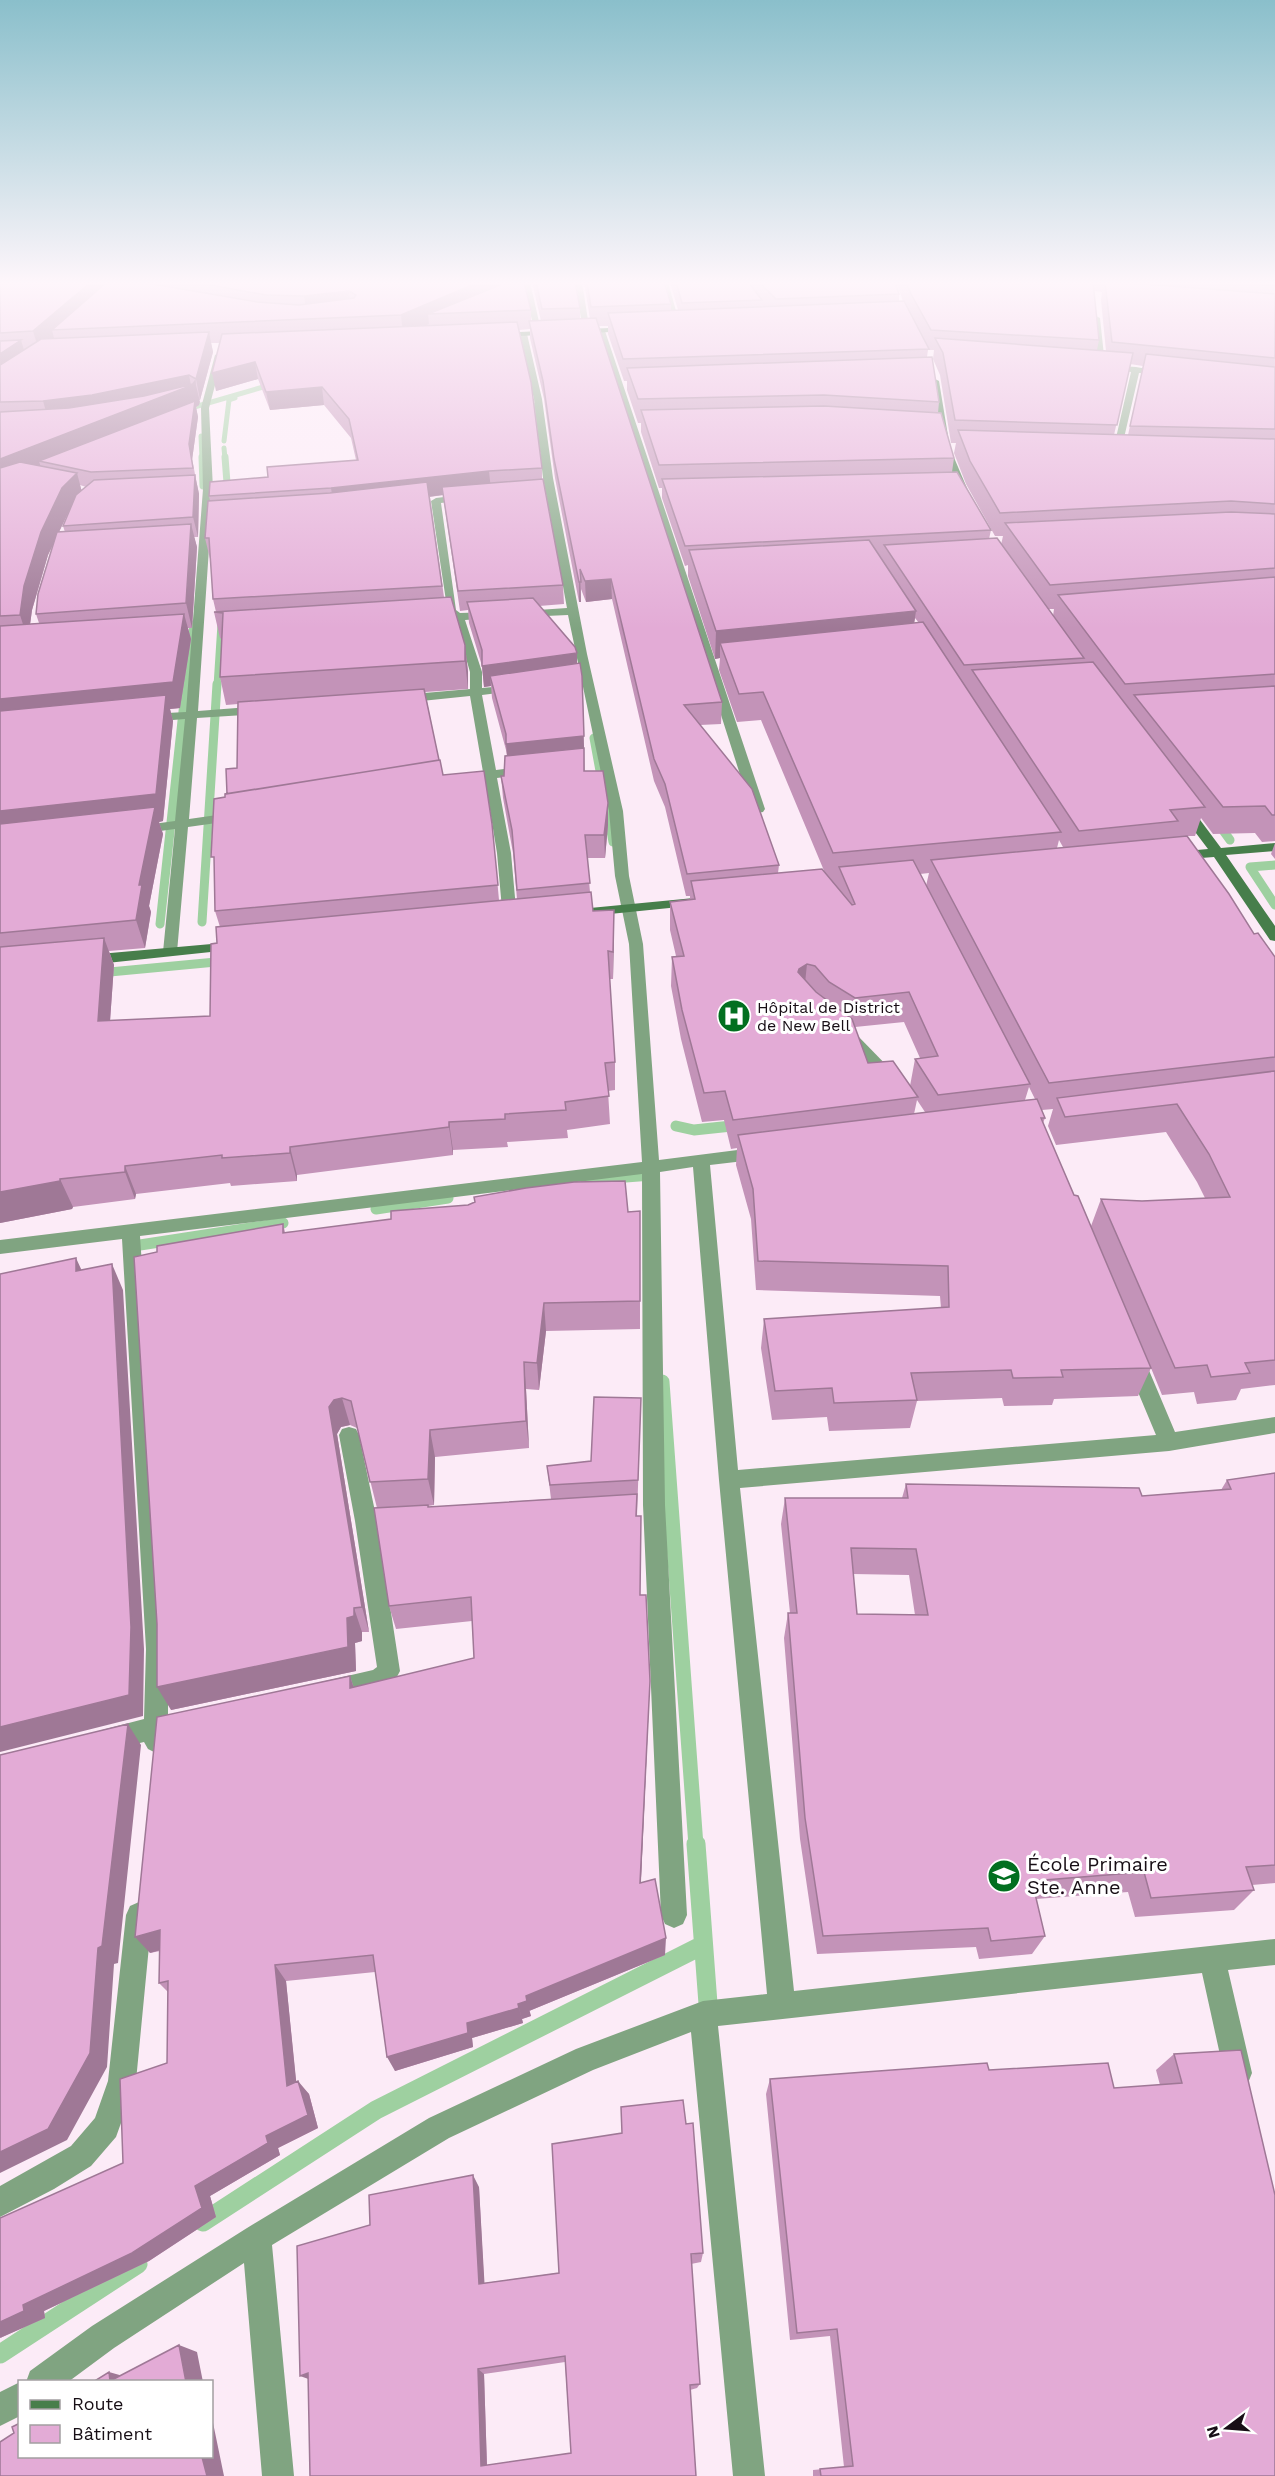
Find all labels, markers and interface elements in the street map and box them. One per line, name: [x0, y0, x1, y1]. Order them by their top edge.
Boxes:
hospital icon: Hôpital de District de New Bell: [716, 998, 752, 1034]
place label: Hôpital de District de New Bell: [757, 998, 900, 1035]
place label: École Primaire Ste. Anne: [1027, 1852, 1168, 1899]
school or university icon: École Primaire Ste. Anne: [986, 1858, 1022, 1894]
legend: [18, 2380, 213, 2458]
text: Route: [72, 2393, 124, 2414]
north arrow: [1197, 2398, 1257, 2458]
text: Bâtiment: [72, 2423, 152, 2444]
text: N: [1202, 2424, 1224, 2440]

